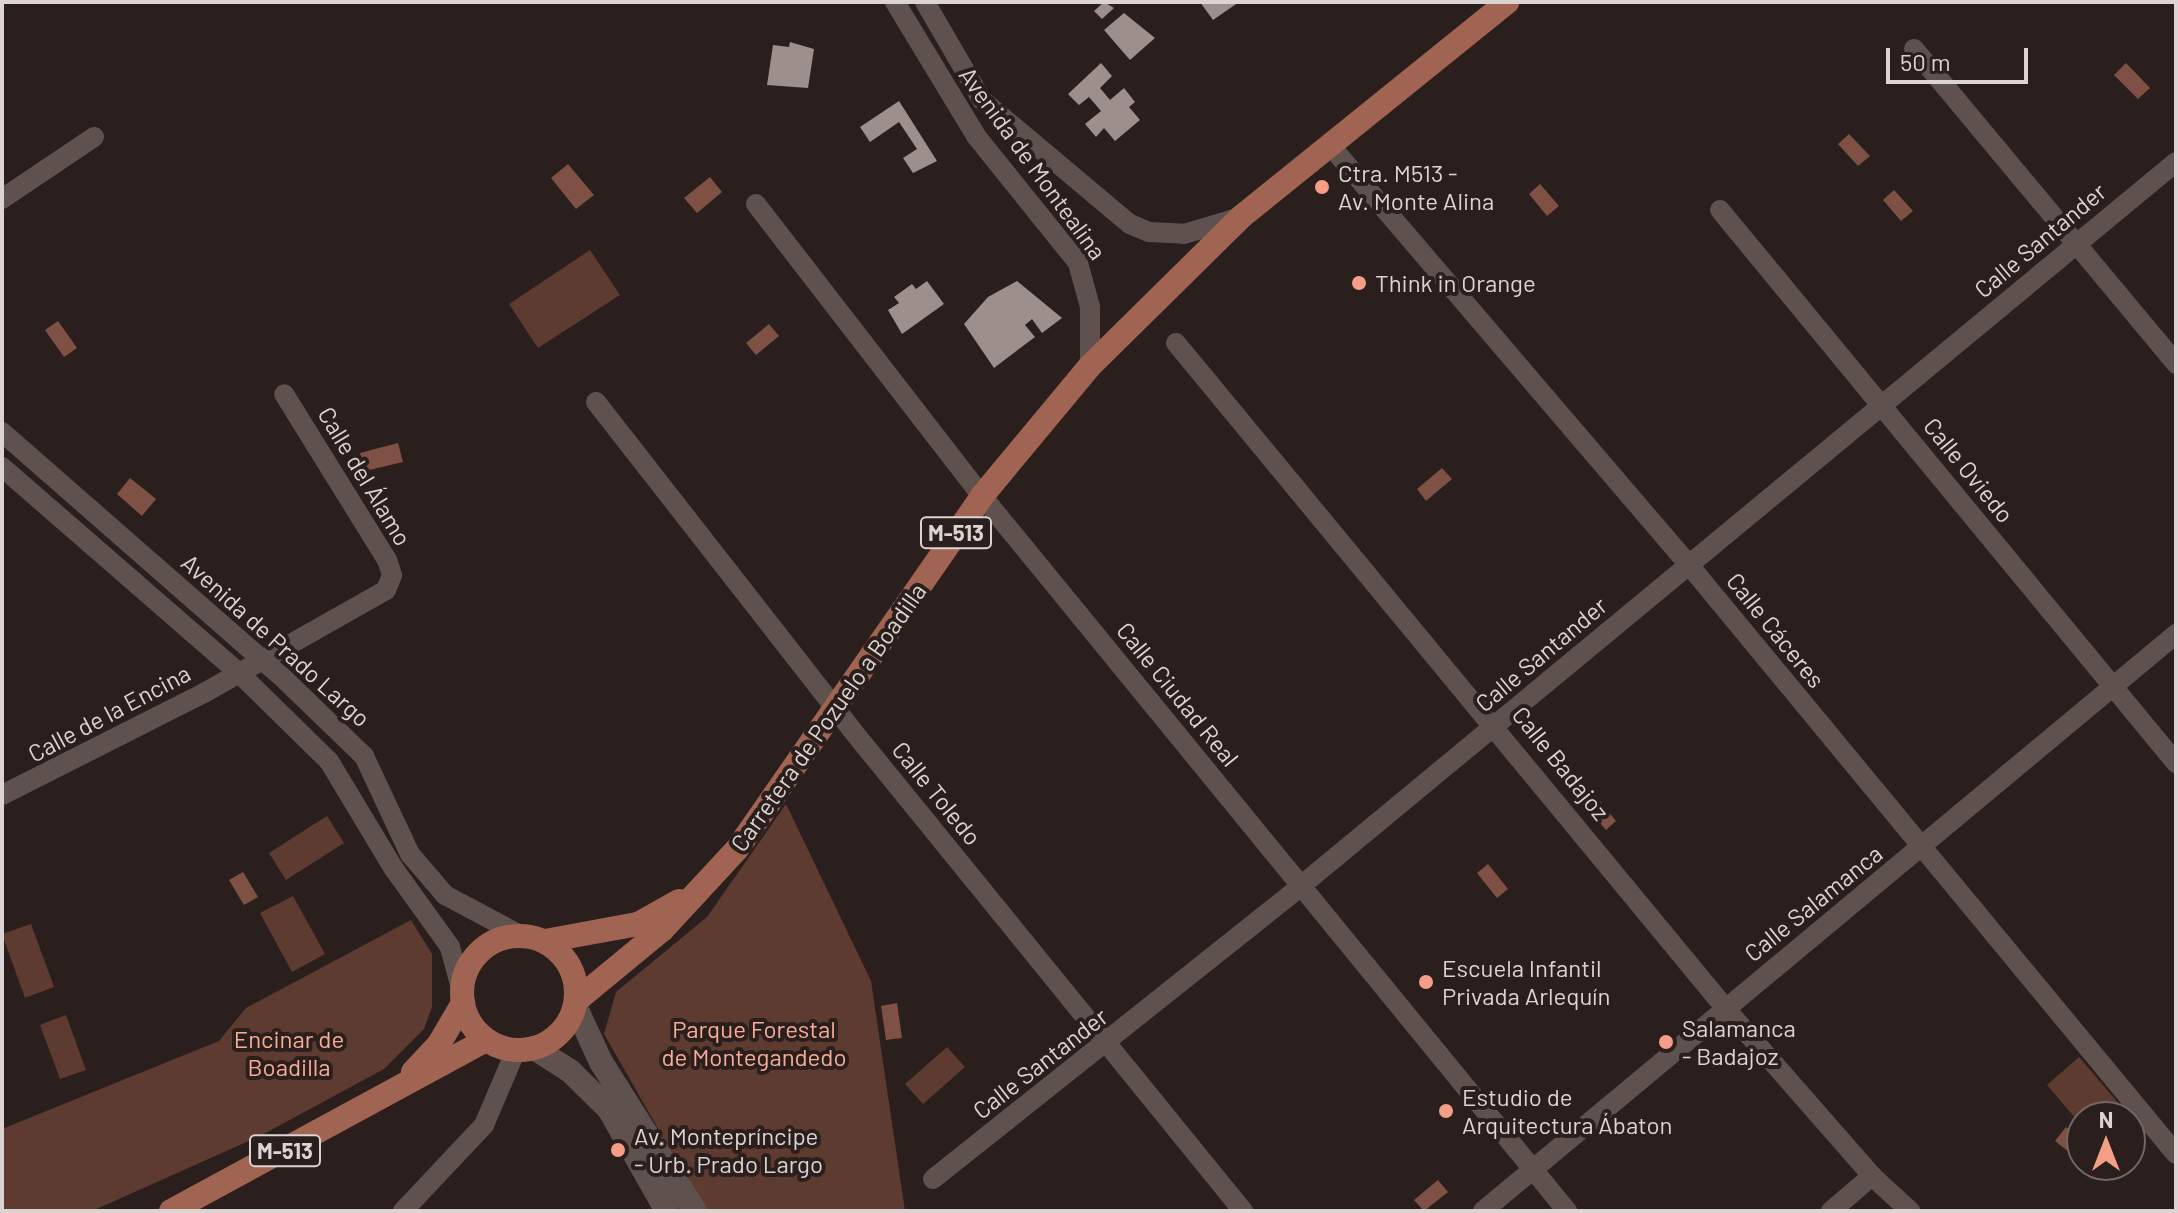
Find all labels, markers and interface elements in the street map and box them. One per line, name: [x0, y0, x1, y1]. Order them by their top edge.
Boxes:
scale bar: [1890, 32, 2032, 82]
text: 50 m: [1900, 47, 1951, 76]
street label: Avenida de Montealina: [953, 61, 1113, 265]
place label: Ctra. M513 - Av. Monte Alina: [1338, 159, 1494, 215]
street label: Calle Santander: [1968, 177, 2112, 303]
marker: Ctra. M513 - Av. Monte Alina: [1313, 178, 1331, 196]
place label: Think in Orange: [1375, 269, 1536, 297]
marker: Think in Orange: [1350, 274, 1368, 292]
street label: Calle del Álamo: [312, 401, 418, 551]
street label: Calle Oviedo: [1918, 412, 2020, 528]
road number: M-513: [918, 515, 994, 551]
street label: Avenida de Prado Largo: [176, 548, 376, 732]
street label: Calle Cáceres: [1721, 567, 1831, 693]
street label: Carretera de Pozuelo a Boadilla: [724, 577, 932, 857]
street label: Calle Santander: [1469, 591, 1613, 717]
street label: Calle Ciudad Real: [1111, 616, 1245, 772]
street label: Calle de la Encina: [23, 658, 195, 768]
street label: Calle Badajoz: [1507, 701, 1615, 825]
street label: Calle Toledo: [887, 735, 987, 851]
street label: Calle Salamanca: [1738, 839, 1888, 967]
place label: Escuela Infantil Privada Arlequín: [1442, 954, 1610, 1010]
marker: Escuela Infantil Privada Arlequín: [1417, 973, 1435, 991]
street label: Calle Santander: [967, 1002, 1113, 1124]
place label: Salamanca - Badajoz: [1682, 1014, 1796, 1070]
park label: Parque Forestal de Montegandedo: [662, 1015, 846, 1071]
park label: Encinar de Boadilla: [234, 1025, 344, 1081]
marker: Salamanca - Badajoz: [1657, 1033, 1675, 1051]
place label: Estudio de Arquitectura Ábaton: [1462, 1083, 1672, 1139]
north arrow: [2066, 1101, 2146, 1181]
marker: Estudio de Arquitectura Ábaton: [1437, 1102, 1455, 1120]
text: N: [2099, 1106, 2113, 1132]
place label: Av. Montepríncipe - Urb. Prado Largo: [634, 1122, 823, 1178]
road number: M-513: [247, 1133, 323, 1169]
marker: Av. Montepríncipe - Urb. Prado Largo: [609, 1141, 627, 1159]

